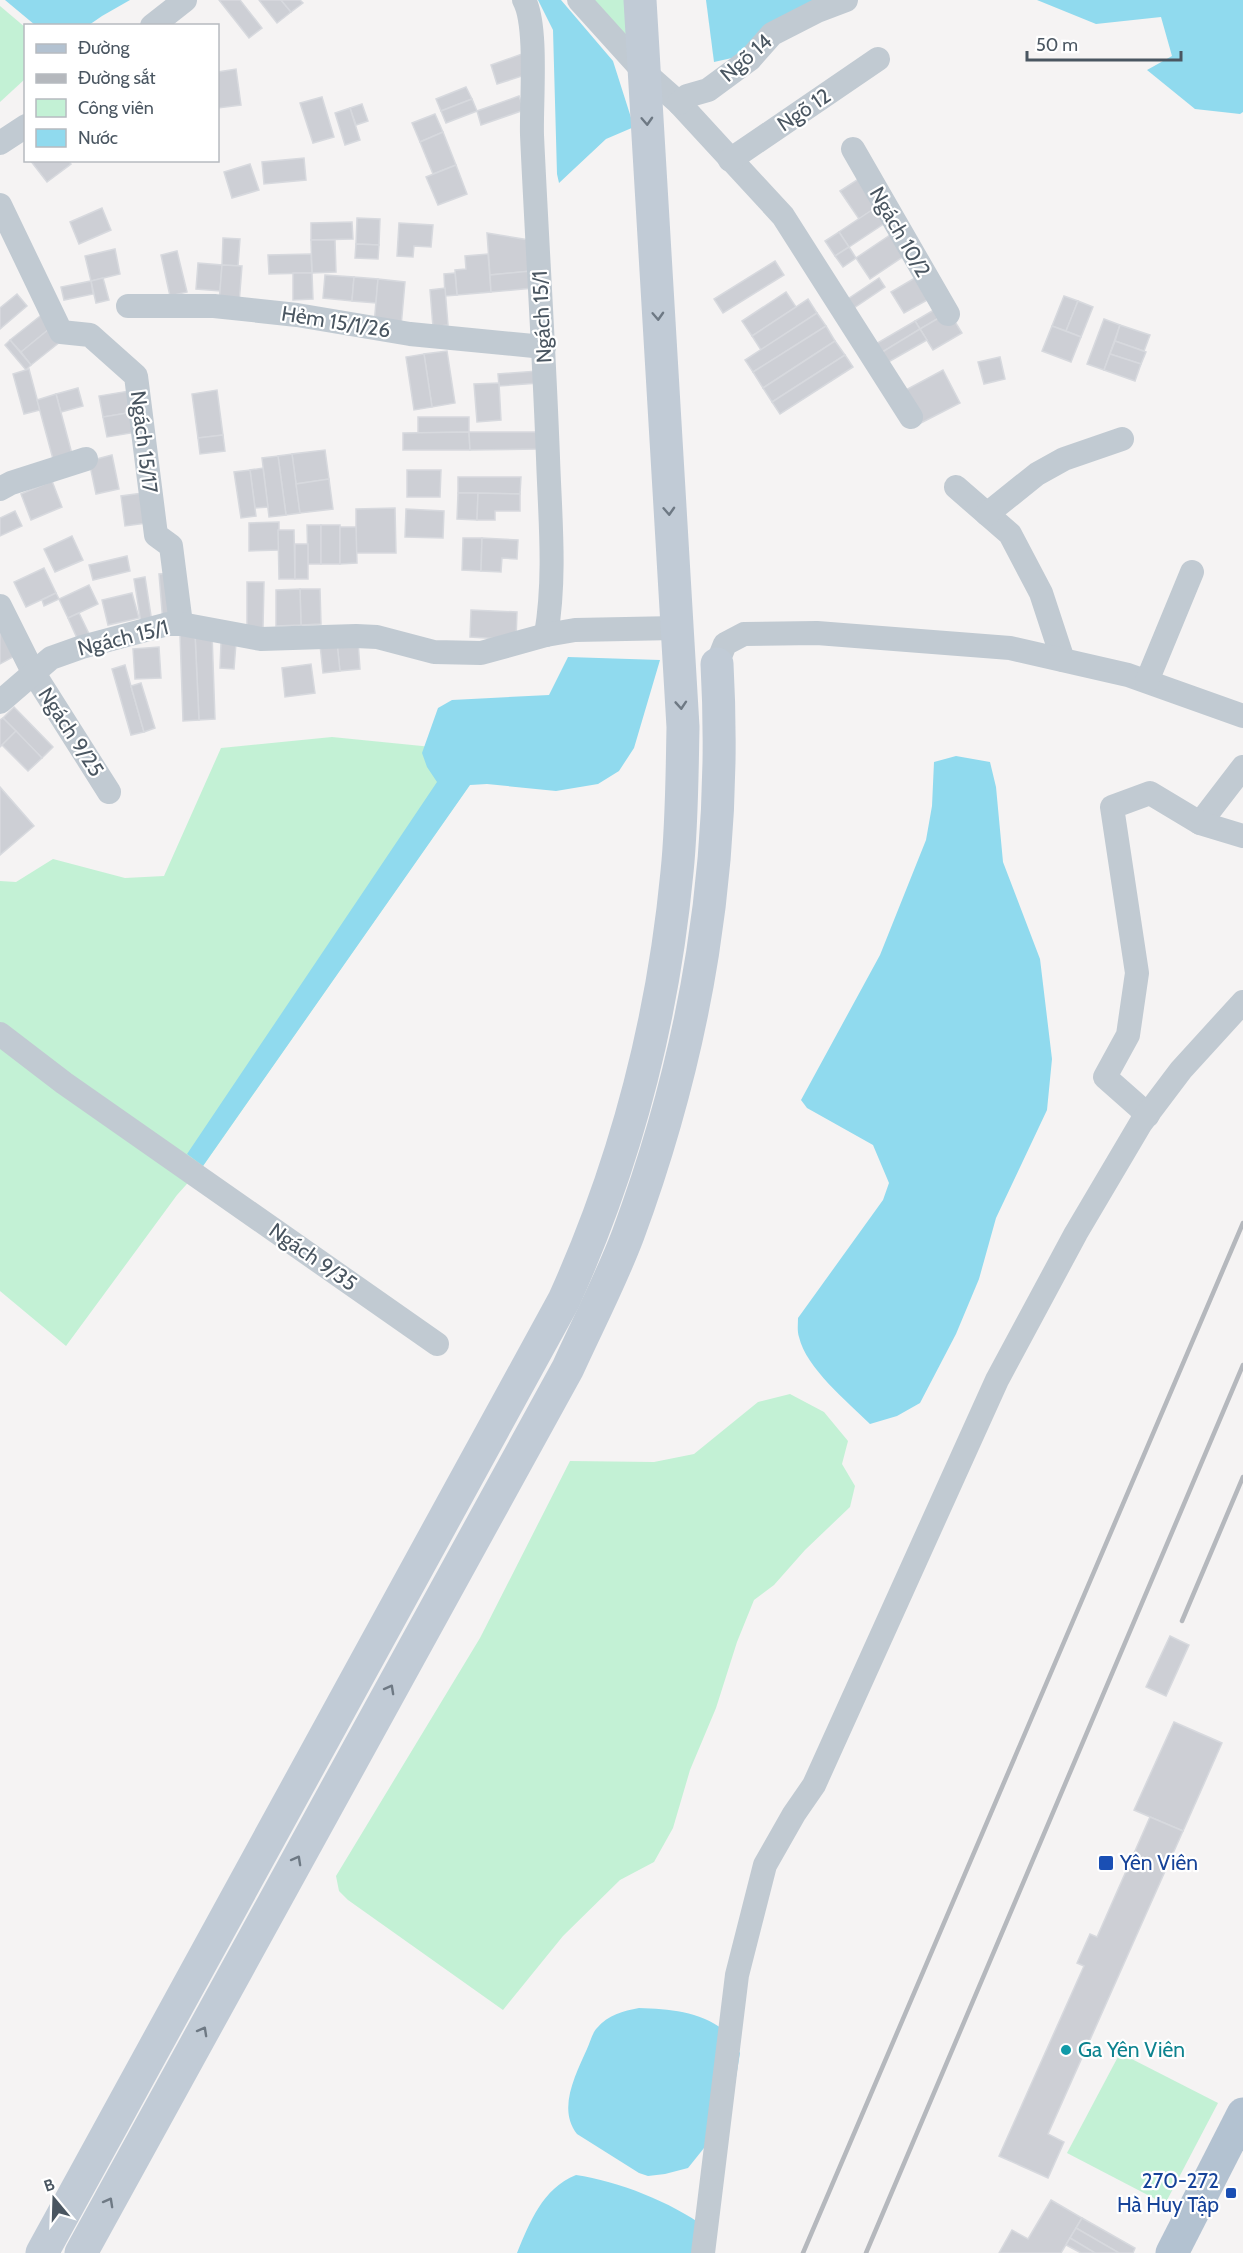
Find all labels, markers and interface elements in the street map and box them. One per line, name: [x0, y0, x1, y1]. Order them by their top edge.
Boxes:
legend: [24, 24, 219, 162]
scale bar: [1027, 24, 1182, 62]
street label: Ngõ 14: [715, 28, 777, 87]
text: 50 m: [1036, 34, 1078, 56]
text: Đường: [78, 37, 131, 59]
text: Đường sắt: [78, 67, 156, 89]
street label: Ngõ 12: [772, 83, 835, 136]
text: Công viên: [78, 97, 154, 119]
one-way arrow: [640, 117, 653, 126]
text: Nước: [78, 127, 118, 149]
street label: Ngách 10/2: [865, 182, 936, 281]
street label: Ngách 15/1: [527, 270, 556, 364]
street label: Hẻm 15/1/26: [280, 301, 392, 342]
one-way arrow: [652, 311, 665, 320]
street label: Ngách 15/17: [126, 389, 163, 495]
one-way arrow: [663, 506, 676, 515]
street label: Ngách 15/1: [75, 614, 171, 661]
street label: Ngách 9/25: [33, 683, 109, 781]
one-way arrow: [674, 701, 687, 710]
street label: Ngách 9/35: [265, 1217, 362, 1296]
one-way arrow: [383, 1685, 394, 1695]
place label: Yên Viên: [1119, 1850, 1198, 1875]
marker: Yên Viên: [1097, 1854, 1115, 1872]
one-way arrow: [289, 1856, 301, 1866]
one-way arrow: [196, 2027, 207, 2037]
place label: Ga Yên Viên: [1078, 2037, 1185, 2062]
marker: Ga Yên Viên: [1059, 2043, 1073, 2057]
place label: 270-272 Hà Huy Tập: [1117, 2168, 1219, 2217]
north arrow: [24, 2169, 84, 2229]
text: B: [41, 2175, 57, 2196]
marker: 270-272 Hà Huy Tập: [1224, 2186, 1238, 2200]
one-way arrow: [102, 2198, 113, 2208]

